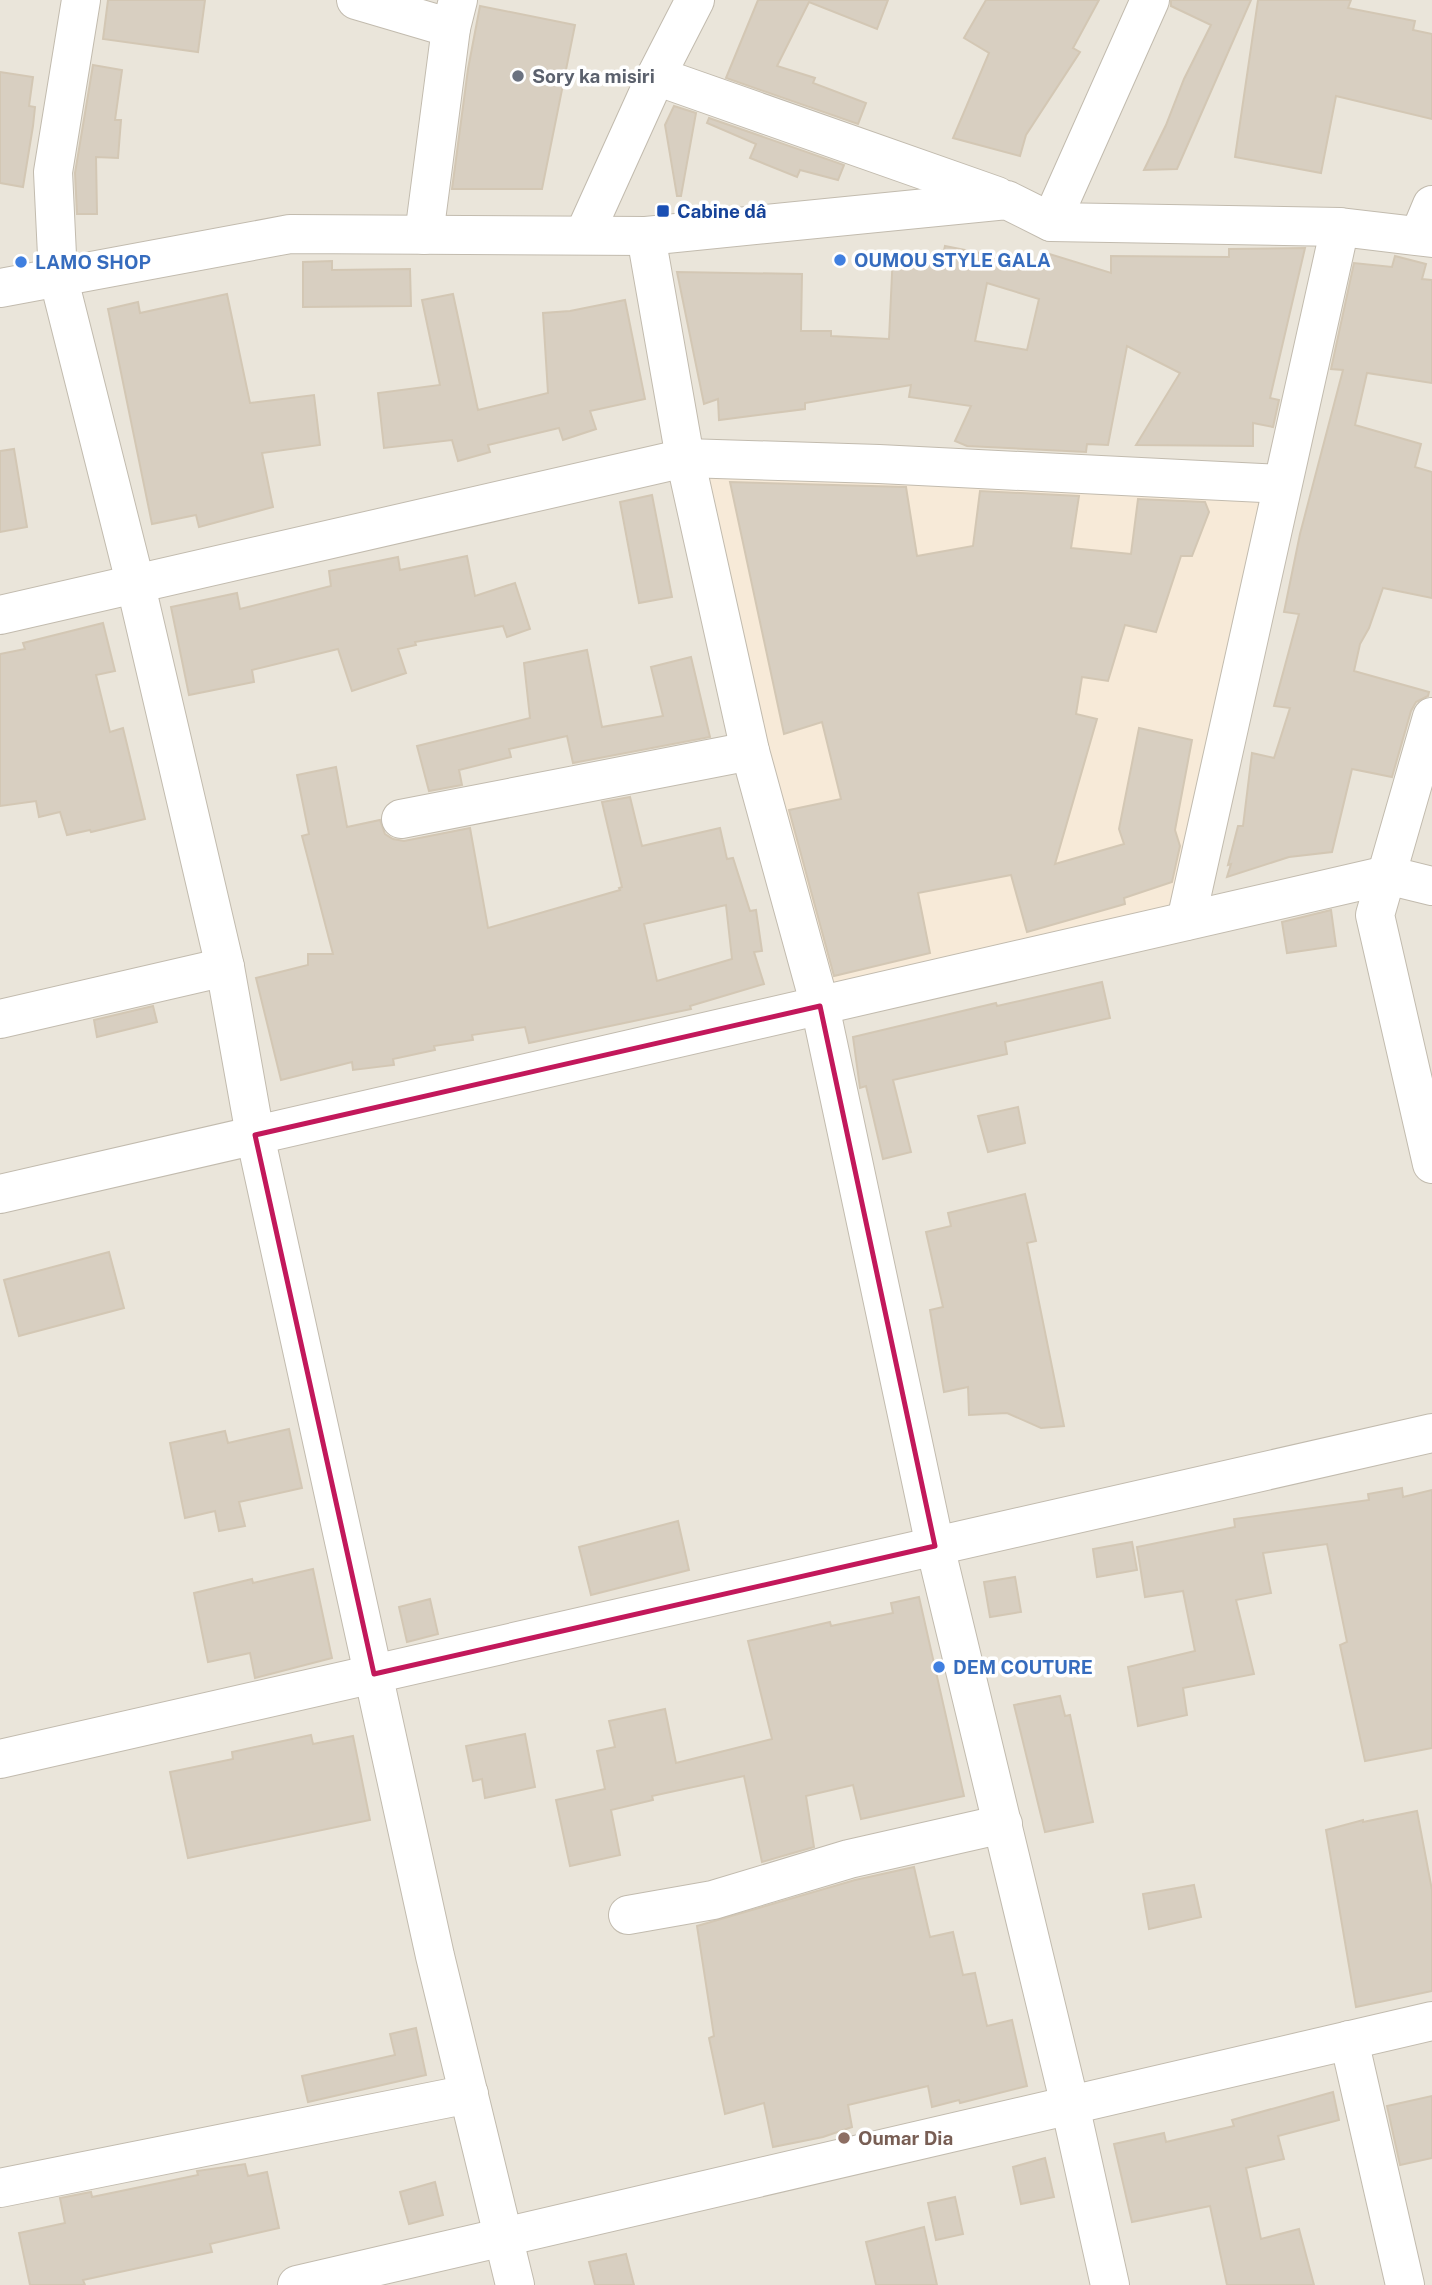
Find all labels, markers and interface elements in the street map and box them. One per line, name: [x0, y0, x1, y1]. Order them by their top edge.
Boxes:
place label: Sory ka misiri: [532, 65, 655, 87]
marker: Sory ka misiri: [510, 68, 526, 84]
place label: Cabine dâ: [677, 200, 767, 222]
marker: Cabine dâ: [655, 203, 671, 219]
place label: OUMOU STYLE GALA: [854, 249, 1051, 271]
place label: LAMO SHOP: [35, 251, 151, 273]
marker: OUMOU STYLE GALA: [832, 252, 848, 268]
marker: LAMO SHOP: [13, 254, 29, 270]
place label: DEM COUTURE: [953, 1656, 1093, 1678]
marker: DEM COUTURE: [931, 1659, 947, 1675]
place label: Oumar Dia: [858, 2127, 953, 2149]
marker: Oumar Dia: [836, 2130, 852, 2146]

